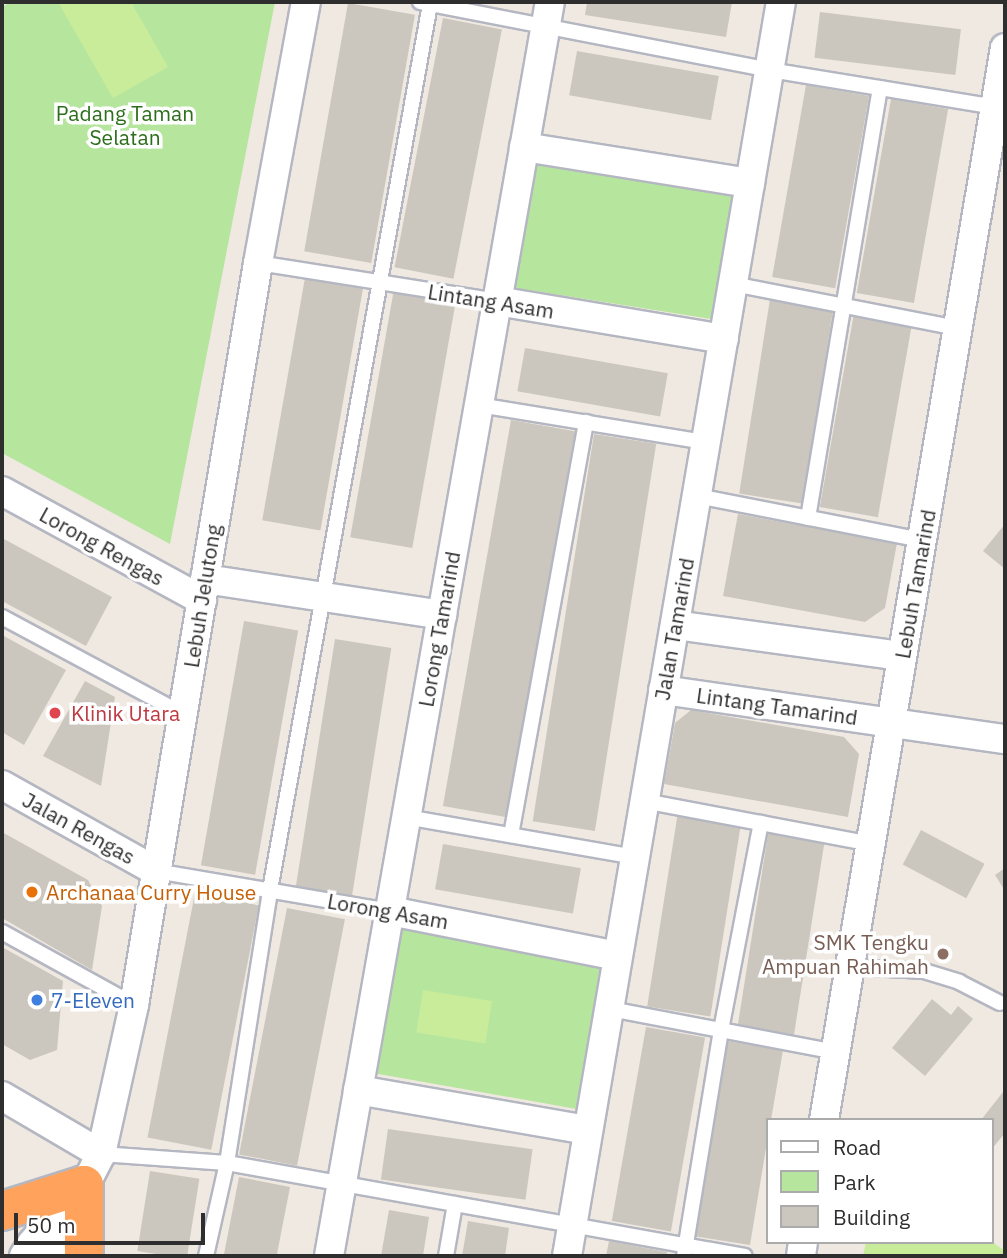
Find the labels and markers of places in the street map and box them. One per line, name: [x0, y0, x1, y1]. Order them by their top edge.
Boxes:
place label: Klinik Utara: [71, 700, 180, 726]
marker: Klinik Utara: [45, 703, 65, 723]
place label: Archanaa Curry House: [46, 879, 256, 905]
marker: Archanaa Curry House: [24, 884, 40, 900]
place label: SMK Tengku Ampuan Rahimah: [762, 929, 929, 979]
marker: SMK Tengku Ampuan Rahimah: [935, 946, 951, 962]
place label: 7-Eleven: [51, 987, 135, 1013]
marker: 7-Eleven: [29, 992, 45, 1008]

